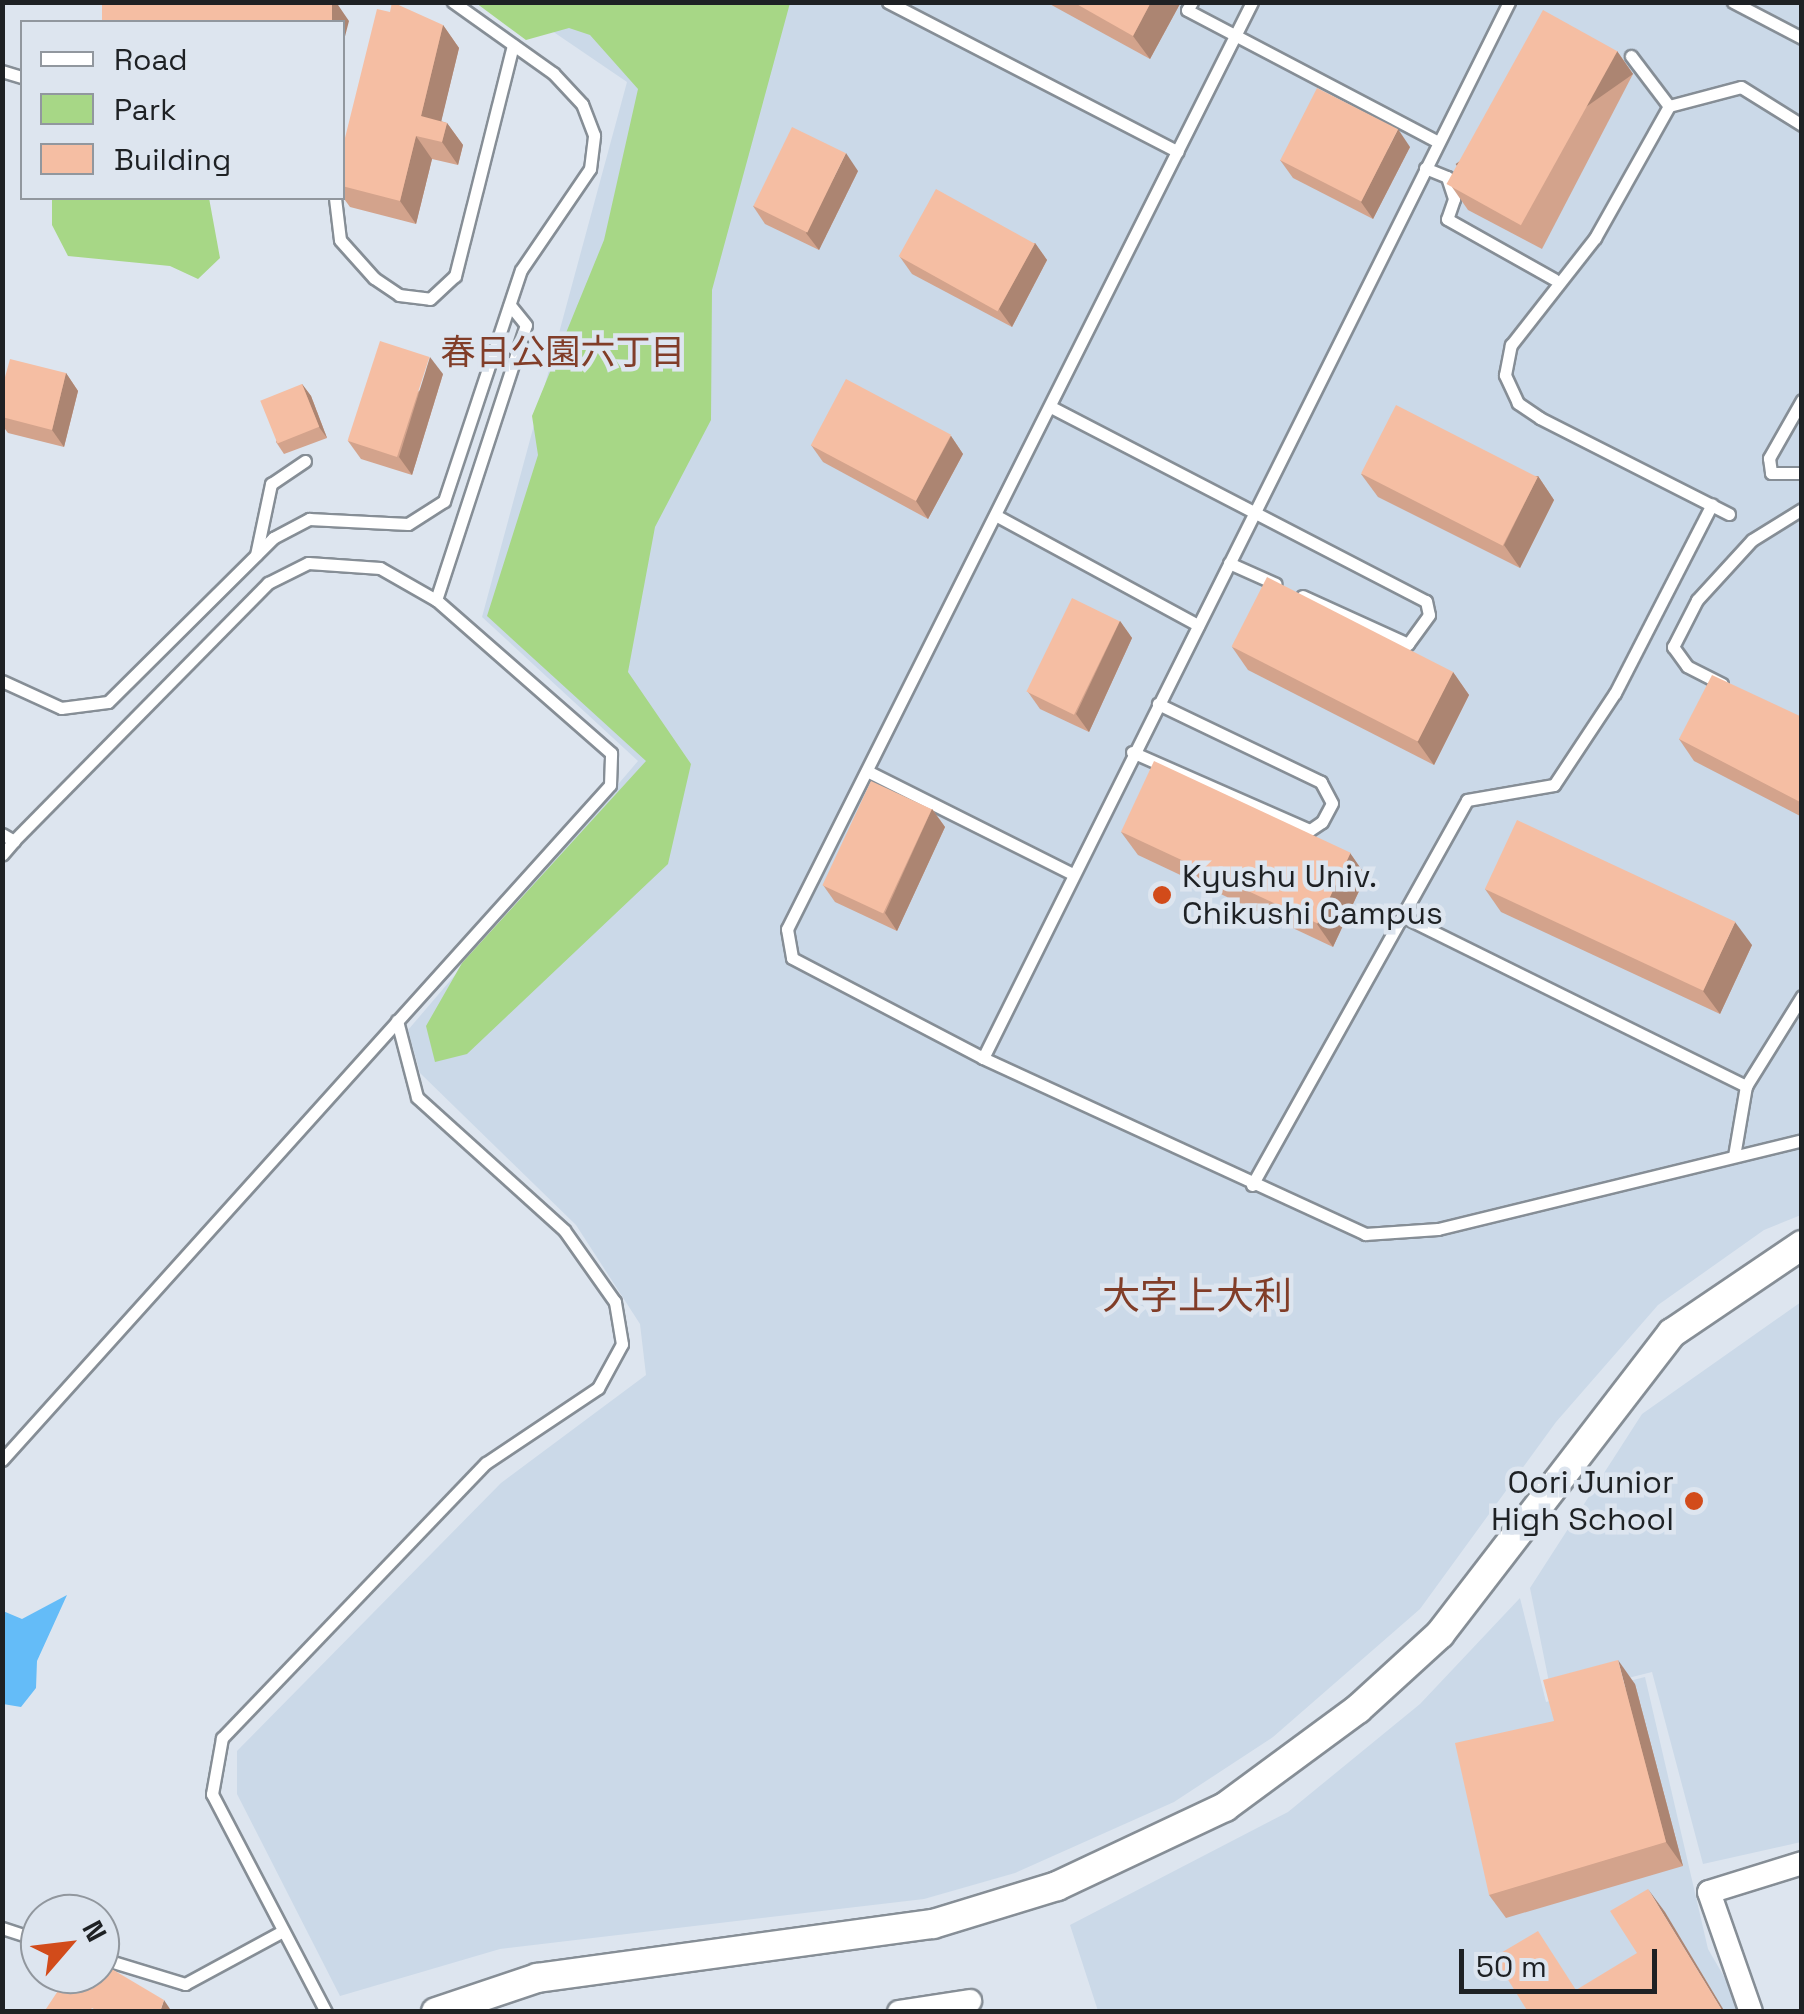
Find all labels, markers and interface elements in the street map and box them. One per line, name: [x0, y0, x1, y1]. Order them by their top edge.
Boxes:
legend: [20, 20, 345, 200]
text: Road: [114, 40, 188, 79]
text: Park: [114, 90, 176, 129]
text: Building: [114, 140, 231, 179]
district label: 春日公園六丁目: [441, 331, 685, 373]
place label: Kyushu Univ. Chikushi Campus: [1182, 858, 1443, 933]
marker: Kyushu Univ. Chikushi Campus: [1151, 884, 1173, 906]
district label: 大字上大利: [1102, 1274, 1292, 1320]
place label: Oori Junior High School: [1491, 1464, 1674, 1539]
marker: Oori Junior High School: [1683, 1490, 1705, 1512]
north arrow: [20, 1894, 120, 1994]
text: N: [74, 1914, 115, 1948]
scale bar: [1464, 1929, 1662, 1991]
text: 50 m: [1476, 1947, 1547, 1986]

